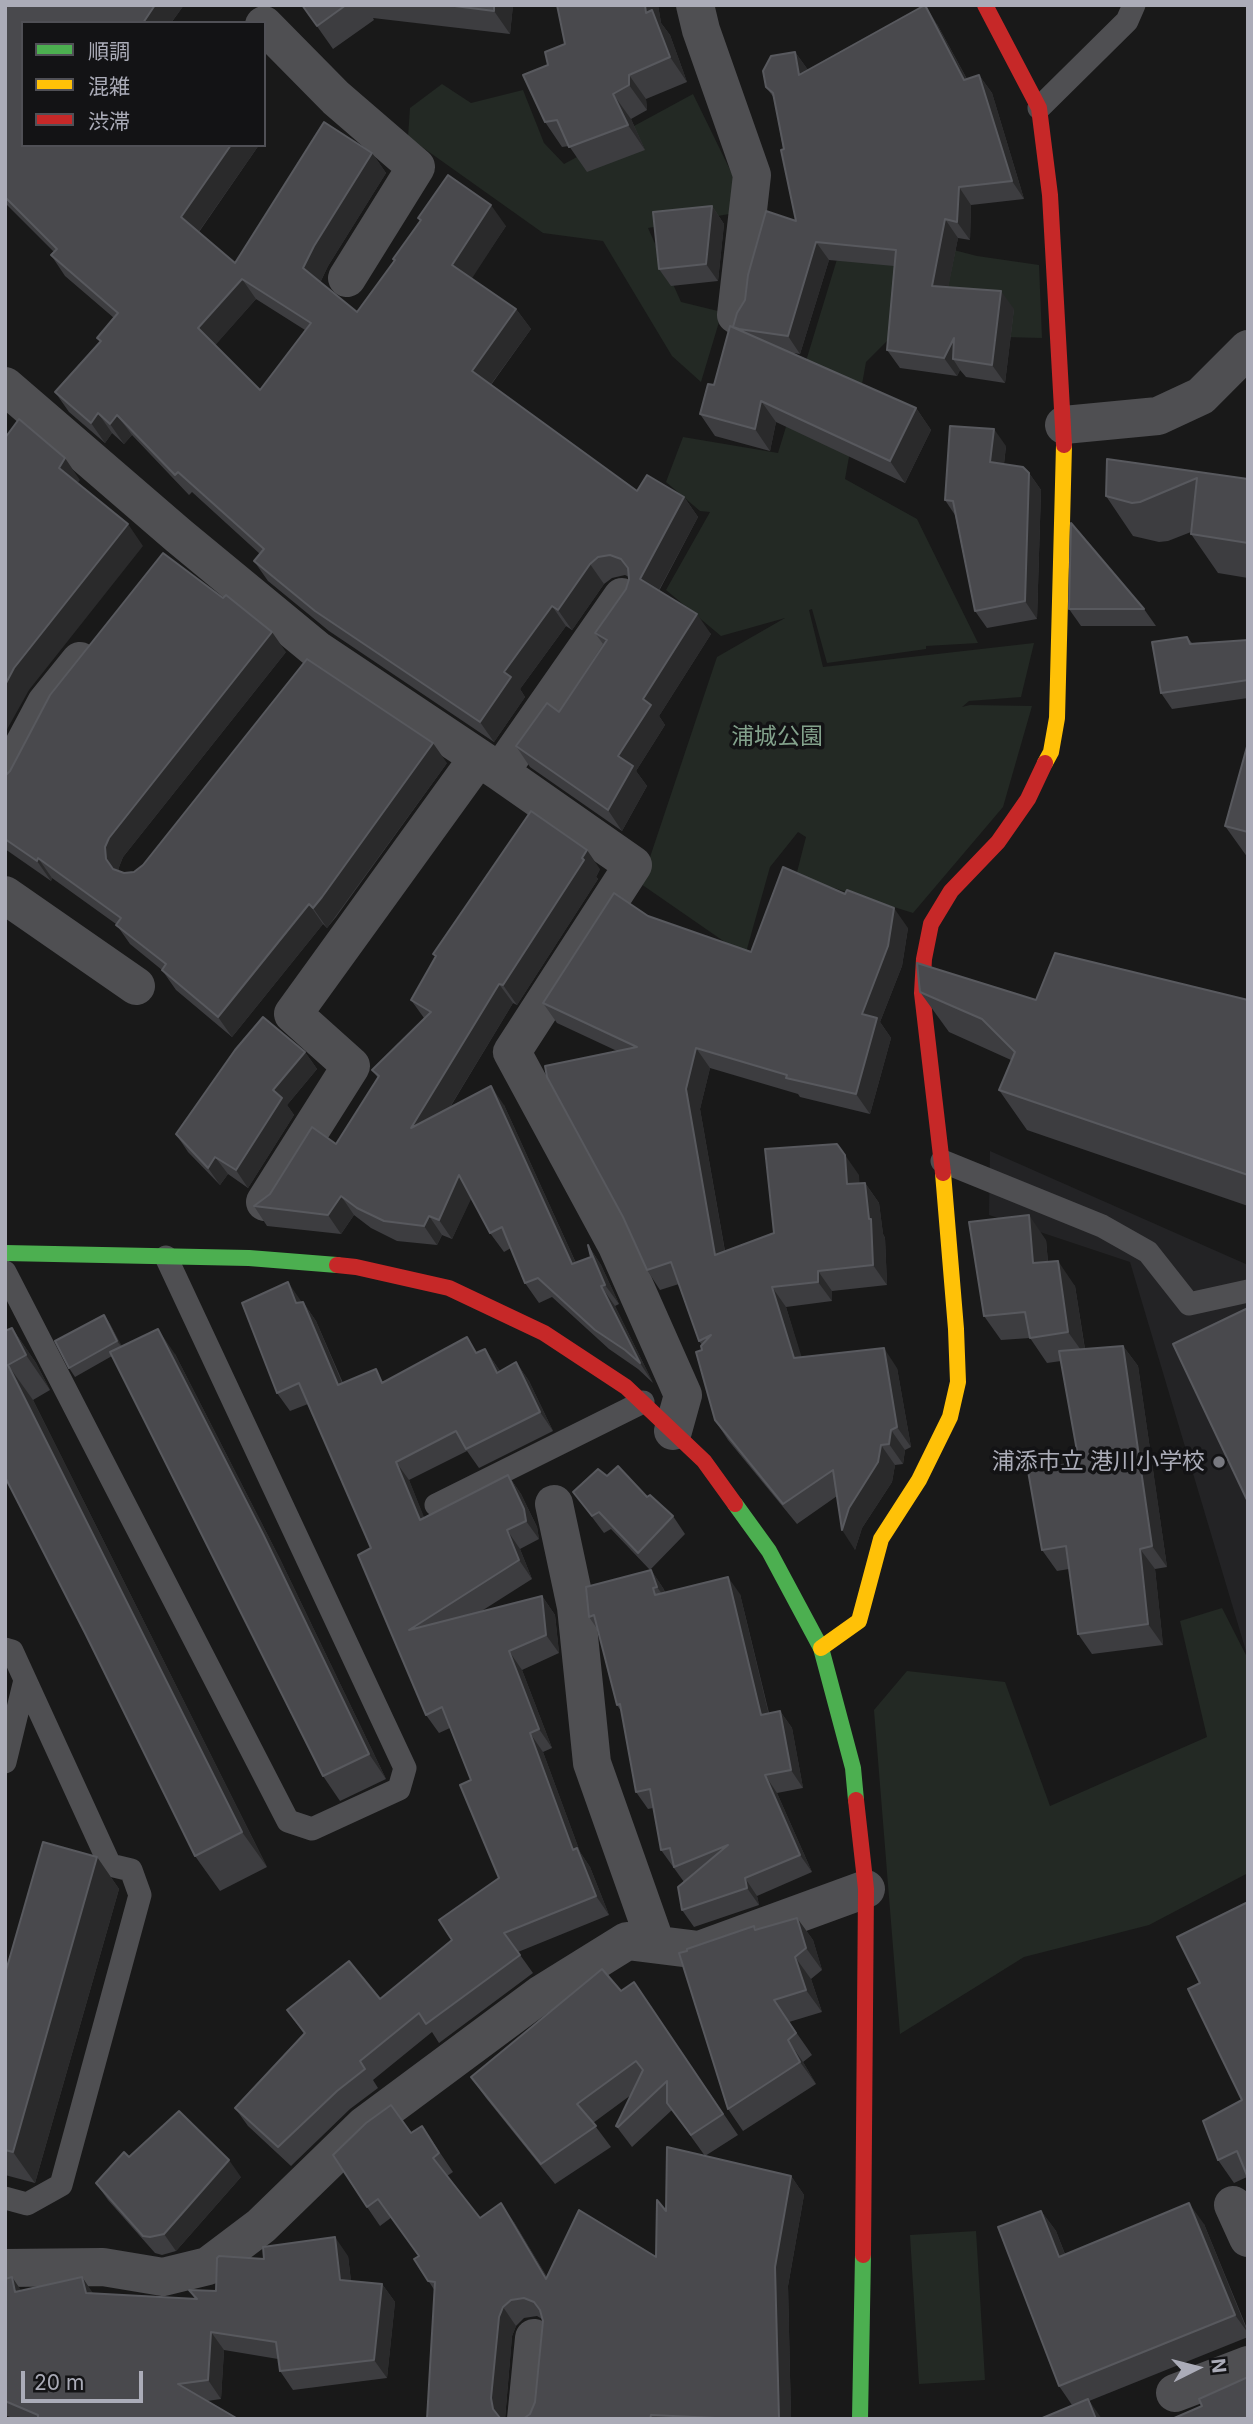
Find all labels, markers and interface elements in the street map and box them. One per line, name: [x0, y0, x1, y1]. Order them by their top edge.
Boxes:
legend: [21, 21, 266, 147]
text: 順調: [88, 39, 130, 64]
text: 混雑: [88, 74, 130, 99]
text: 渋滞: [88, 109, 130, 134]
park label: 浦城公園: [731, 723, 823, 751]
place label: 浦添市立 港川小学校: [992, 1448, 1205, 1476]
marker: 浦添市立 港川小学校: [1211, 1454, 1227, 1470]
north arrow: [1162, 2333, 1232, 2403]
text: N: [1206, 2357, 1231, 2374]
scale bar: [24, 2358, 147, 2402]
text: 20 m: [34, 2370, 84, 2395]

